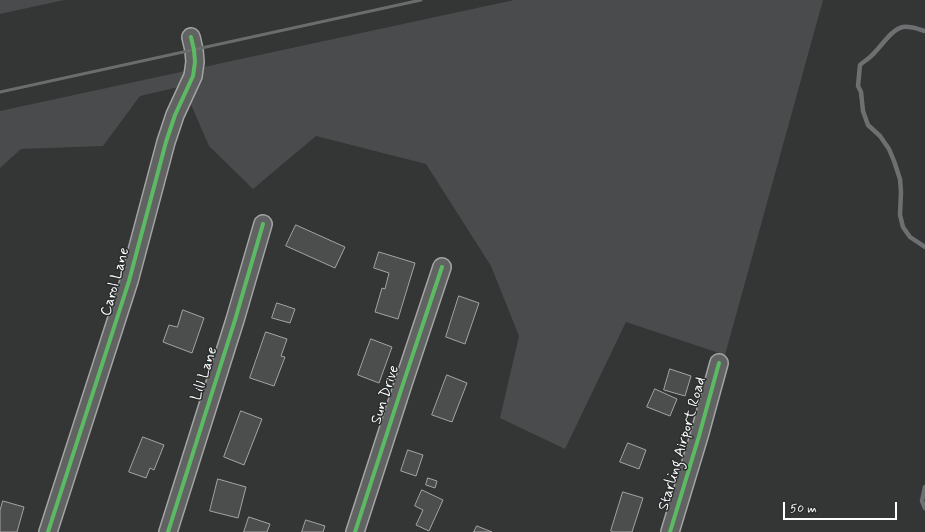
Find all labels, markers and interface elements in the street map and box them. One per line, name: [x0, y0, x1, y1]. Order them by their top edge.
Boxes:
street label: Carol Lane: [98, 246, 134, 318]
street label: Lill Lane: [188, 345, 222, 403]
street label: Sun Drive: [368, 363, 404, 427]
street label: Starling Airport Road: [655, 375, 711, 513]
scale bar: [785, 494, 899, 520]
text: 50 m: [790, 501, 817, 517]

